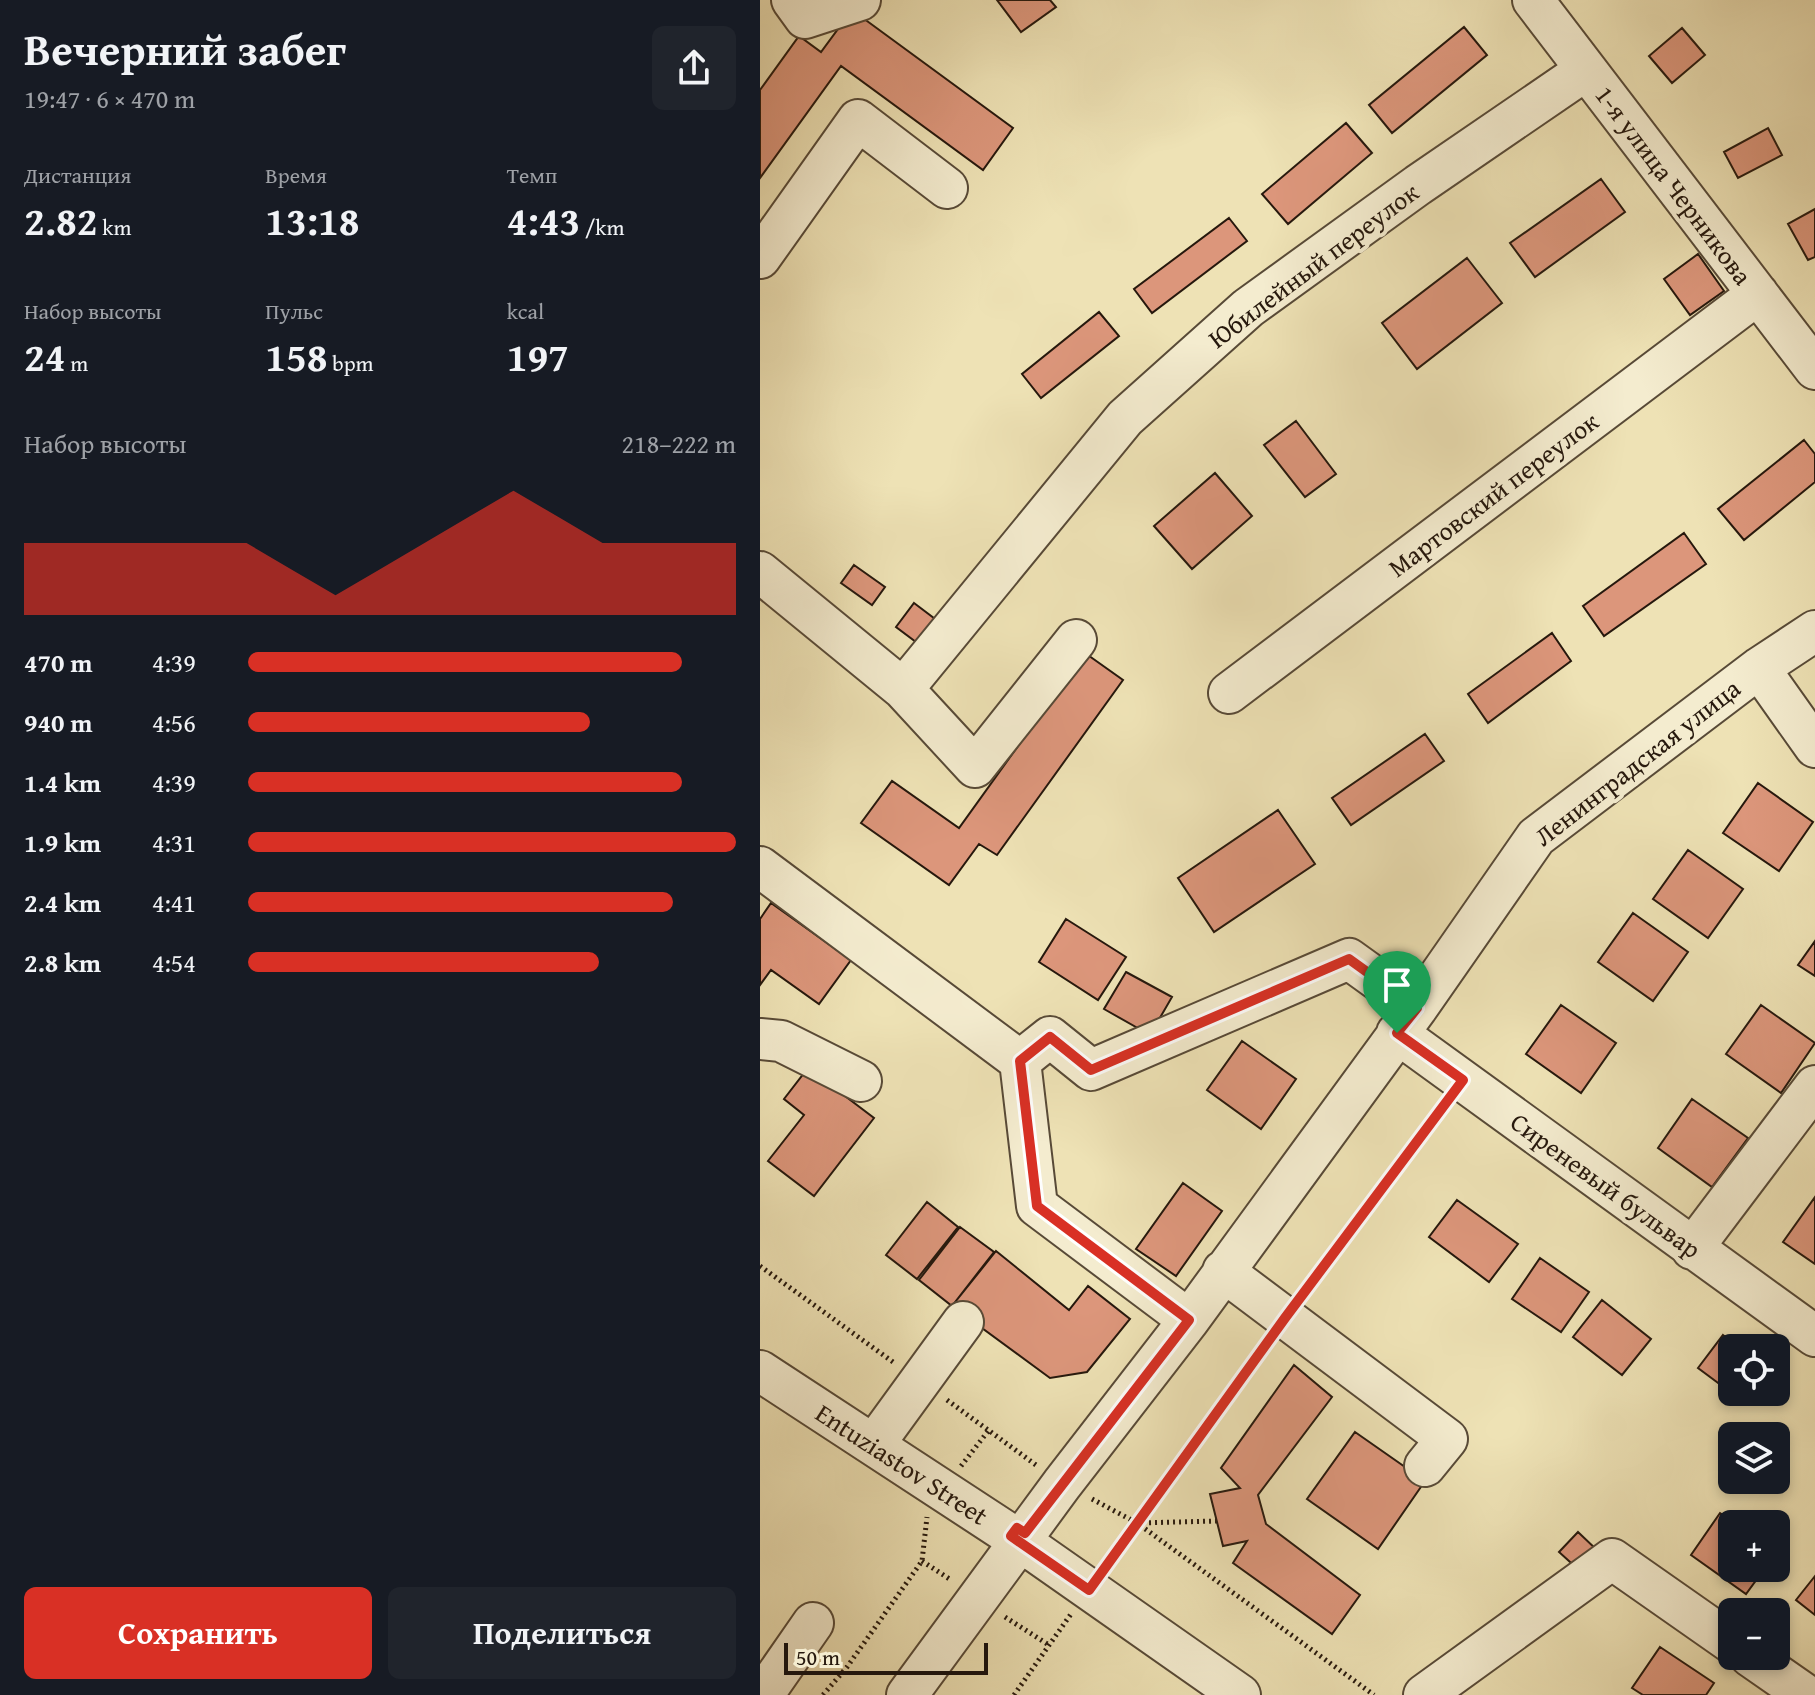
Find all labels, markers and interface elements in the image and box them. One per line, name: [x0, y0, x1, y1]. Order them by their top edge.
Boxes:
text: Вечерний забег: [24, 17, 346, 81]
button: share: [652, 26, 736, 110]
street label: 1-я улица Черникова: [1586, 77, 1762, 293]
text: 19:47 · 6 × 470 m: [24, 79, 195, 118]
text: Дистанция: [24, 159, 132, 191]
text: Время: [265, 159, 327, 191]
text: Темп: [507, 159, 557, 191]
street label: Юбилейный переулок: [1199, 172, 1427, 357]
text: 2.82: [24, 191, 97, 250]
text: 13:18: [265, 191, 360, 250]
text: 4:43: [507, 191, 580, 250]
text: km: [97, 211, 131, 243]
text: /km: [580, 211, 625, 243]
text: Набор высоты: [24, 295, 161, 327]
text: Пульс: [265, 295, 323, 327]
text: kcal: [507, 295, 544, 327]
text: 24: [24, 327, 65, 386]
text: 158: [265, 327, 328, 386]
text: 197: [507, 327, 569, 386]
text: m: [65, 347, 88, 379]
text: bpm: [328, 347, 374, 379]
street label: Мартовский переулок: [1380, 402, 1607, 586]
text: Набор высоты: [24, 424, 186, 463]
text: 218–222 m: [622, 424, 736, 463]
text: 470 m: [24, 643, 92, 682]
text: 4:39: [152, 643, 196, 682]
street label: Ленинградская улица: [1526, 669, 1749, 855]
text: 940 m: [24, 703, 92, 742]
text: 4:56: [152, 703, 196, 742]
text: 1.4 km: [24, 763, 101, 802]
text: 4:39: [152, 763, 196, 802]
text: 1.9 km: [24, 823, 101, 862]
text: 4:31: [152, 823, 196, 862]
text: 2.4 km: [24, 883, 101, 922]
text: 4:41: [152, 883, 196, 922]
text: 2.8 km: [24, 943, 101, 982]
text: 4:54: [152, 943, 196, 982]
pin: [1363, 951, 1431, 1033]
icon: arrive: [1375, 963, 1419, 1007]
street label: Сиреневый бульвар: [1503, 1102, 1709, 1268]
map controls: [1718, 1334, 1790, 1670]
button: locate: [1718, 1334, 1790, 1406]
street label: Entuziastov Street: [808, 1394, 996, 1534]
button: layers: [1718, 1422, 1790, 1494]
button: +: [1718, 1510, 1790, 1582]
button: Сохранить: [24, 1587, 372, 1679]
button: Поделиться: [388, 1587, 736, 1679]
button: −: [1718, 1598, 1790, 1670]
scale bar: [784, 1639, 988, 1675]
text: 50 m: [796, 1641, 840, 1673]

